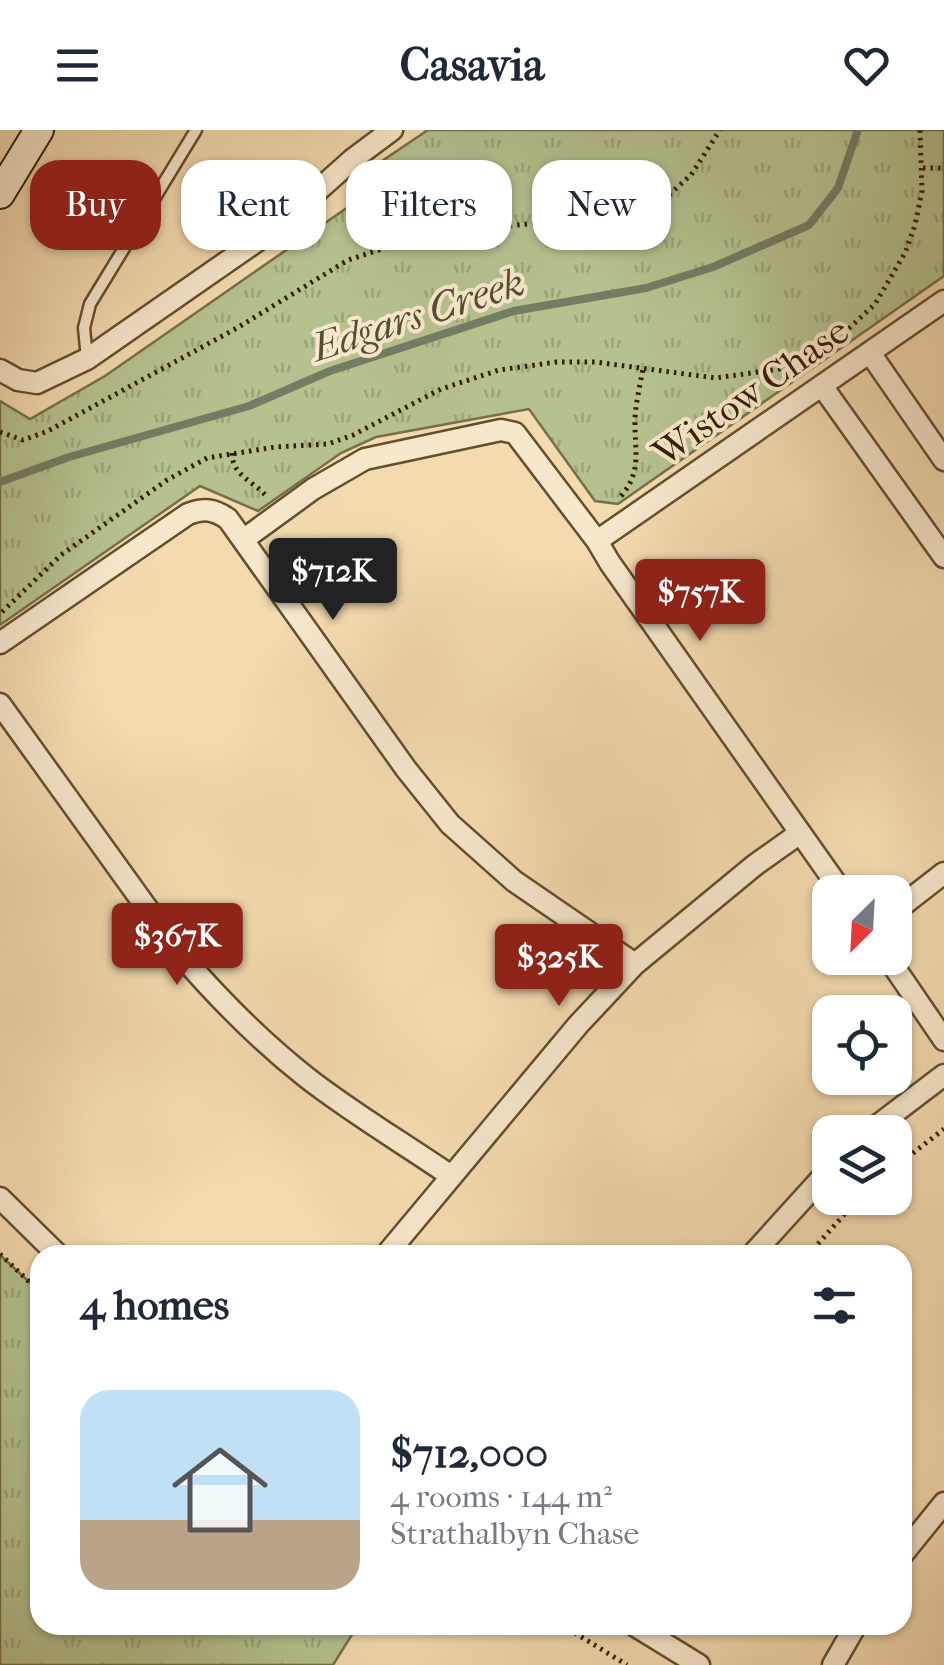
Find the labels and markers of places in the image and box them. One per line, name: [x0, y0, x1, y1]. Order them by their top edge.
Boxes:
pin: $712K: [263, 538, 403, 623]
pin: $757K: [630, 559, 770, 644]
pin: $367K: [107, 903, 247, 988]
pin: $325K: [489, 924, 629, 1009]

